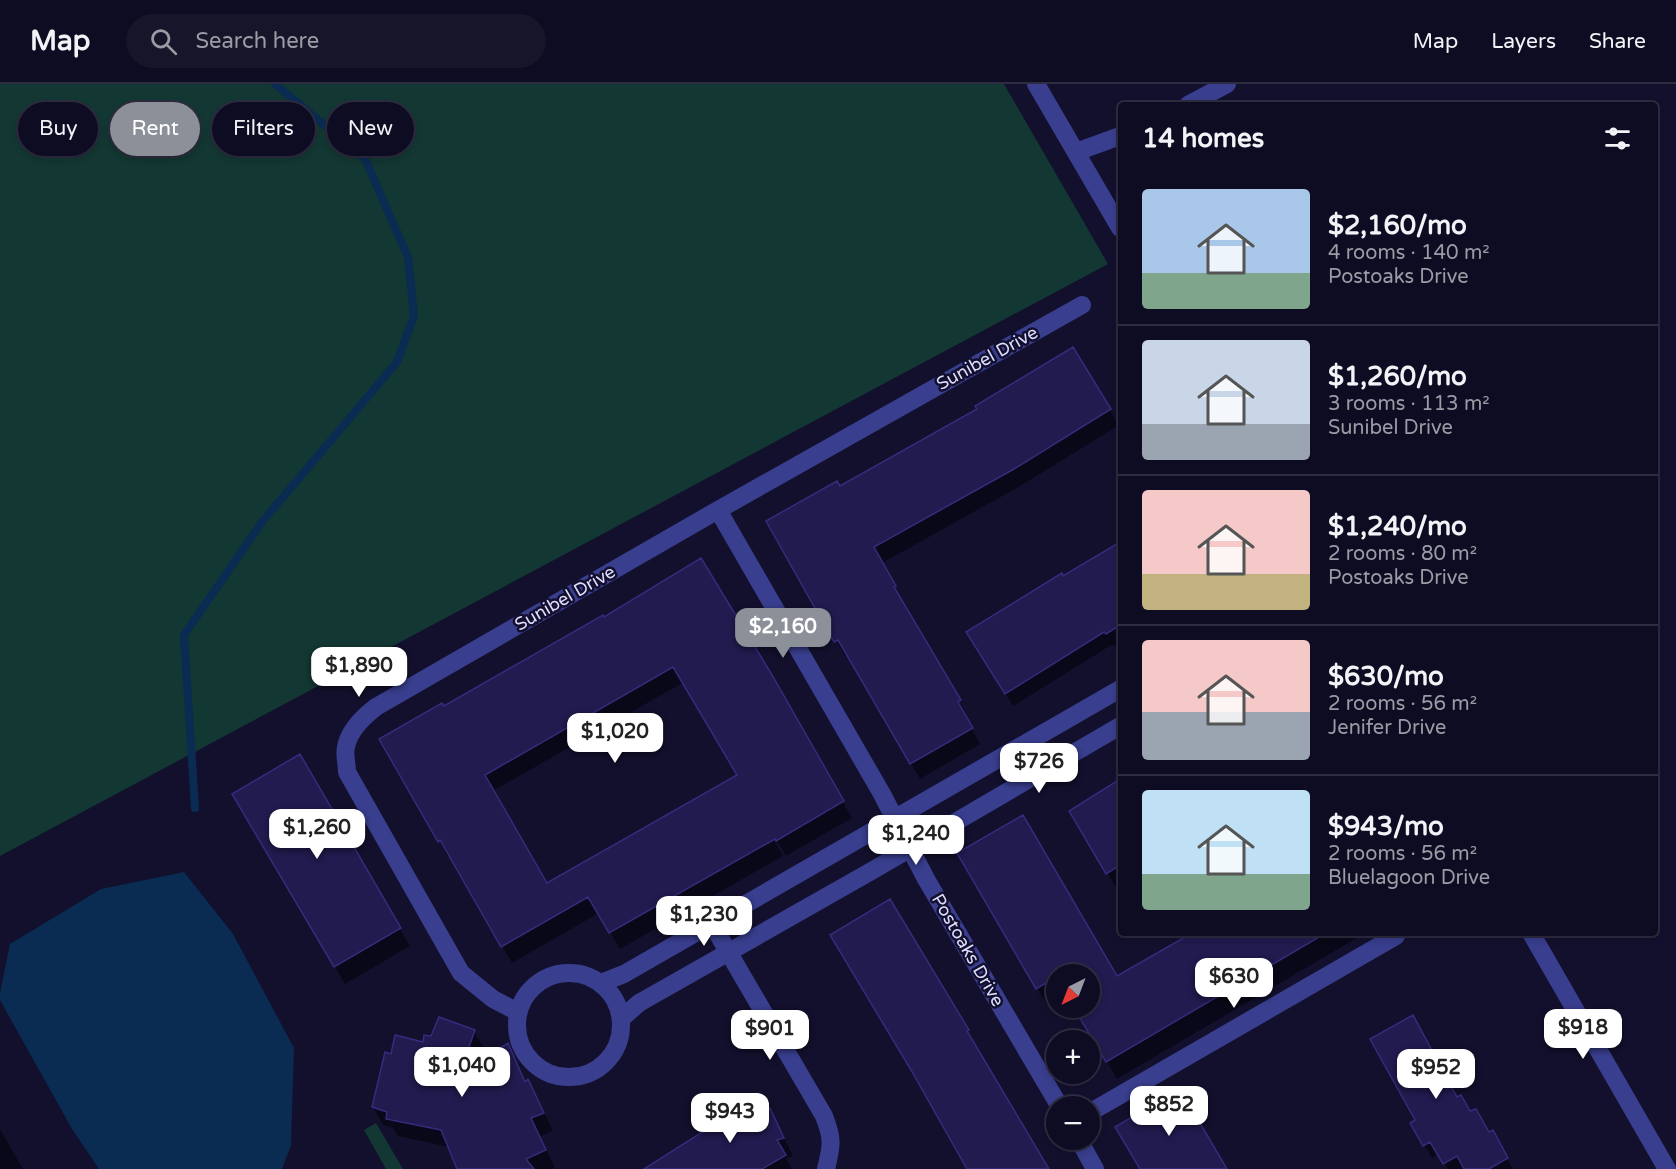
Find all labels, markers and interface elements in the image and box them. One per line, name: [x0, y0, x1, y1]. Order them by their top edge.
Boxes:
search box: [126, 14, 546, 68]
text: Map: [30, 24, 90, 58]
icon: search: [147, 25, 180, 58]
text: Search here: [195, 28, 319, 54]
text: Map: [1413, 29, 1458, 54]
text: Layers: [1491, 29, 1556, 54]
text: Share: [1589, 29, 1646, 54]
chip: Buy: [18, 102, 98, 156]
chip: Rent: [110, 102, 200, 156]
chip: Filters: [212, 102, 315, 156]
chip: New: [327, 102, 414, 156]
icon: filters: [1601, 122, 1634, 155]
text: 14 homes: [1142, 123, 1264, 154]
text: $2,160/mo: [1328, 210, 1467, 241]
icon: home: [1190, 213, 1262, 285]
text: 4 rooms · 140 m²: [1328, 241, 1490, 265]
text: Postoaks Drive: [1328, 265, 1469, 289]
street label: Sunibel Drive: [933, 321, 1041, 395]
text: $1,260/mo: [1328, 361, 1467, 392]
icon: home: [1190, 364, 1262, 436]
text: 3 rooms · 113 m²: [1328, 392, 1490, 416]
text: Sunibel Drive: [1328, 416, 1453, 440]
text: $1,240/mo: [1328, 511, 1467, 542]
icon: home: [1190, 514, 1262, 586]
text: 2 rooms · 80 m²: [1328, 542, 1477, 566]
street label: Sunibel Drive: [511, 560, 619, 636]
text: Postoaks Drive: [1328, 566, 1469, 590]
pin: $2,160: [734, 608, 832, 659]
text: $2,160: [749, 615, 817, 639]
pin: $1,890: [310, 647, 408, 698]
text: $1,890: [325, 654, 393, 678]
text: $630/mo: [1328, 661, 1444, 692]
icon: home: [1190, 664, 1262, 736]
text: 2 rooms · 56 m²: [1328, 692, 1477, 716]
pin: $1,020: [566, 713, 664, 764]
text: Jenifer Drive: [1328, 716, 1446, 740]
text: $1,020: [581, 720, 649, 744]
pin: $726: [1003, 743, 1075, 794]
text: $726: [1014, 750, 1064, 774]
pin: $1,260: [268, 809, 366, 860]
text: $943/mo: [1328, 811, 1444, 842]
icon: home: [1190, 814, 1262, 886]
pin: $1,240: [867, 815, 965, 866]
text: $1,260: [283, 816, 351, 840]
text: $1,240: [882, 822, 950, 846]
text: 2 rooms · 56 m²: [1328, 842, 1477, 866]
text: Bluelagoon Drive: [1328, 866, 1490, 890]
street label: Postoaks Drive: [927, 890, 1009, 1010]
pin: $1,230: [655, 896, 753, 947]
text: $1,230: [670, 903, 738, 927]
pin: $630: [1198, 958, 1270, 1009]
north arrow: [1046, 964, 1100, 1018]
map controls: [1046, 964, 1100, 1150]
text: $630: [1209, 965, 1259, 989]
pin: $918: [1547, 1009, 1619, 1060]
pin: $901: [734, 1010, 806, 1061]
text: $918: [1558, 1016, 1608, 1040]
text: $901: [745, 1017, 795, 1041]
button: +: [1046, 1030, 1100, 1084]
pin: $1,040: [413, 1047, 511, 1098]
pin: $952: [1400, 1049, 1472, 1100]
text: $1,040: [428, 1054, 496, 1078]
text: $952: [1411, 1056, 1461, 1080]
pin: $852: [1133, 1086, 1205, 1137]
pin: $943: [694, 1093, 766, 1144]
text: $852: [1144, 1093, 1194, 1117]
button: −: [1046, 1096, 1100, 1150]
text: $943: [705, 1100, 755, 1124]

